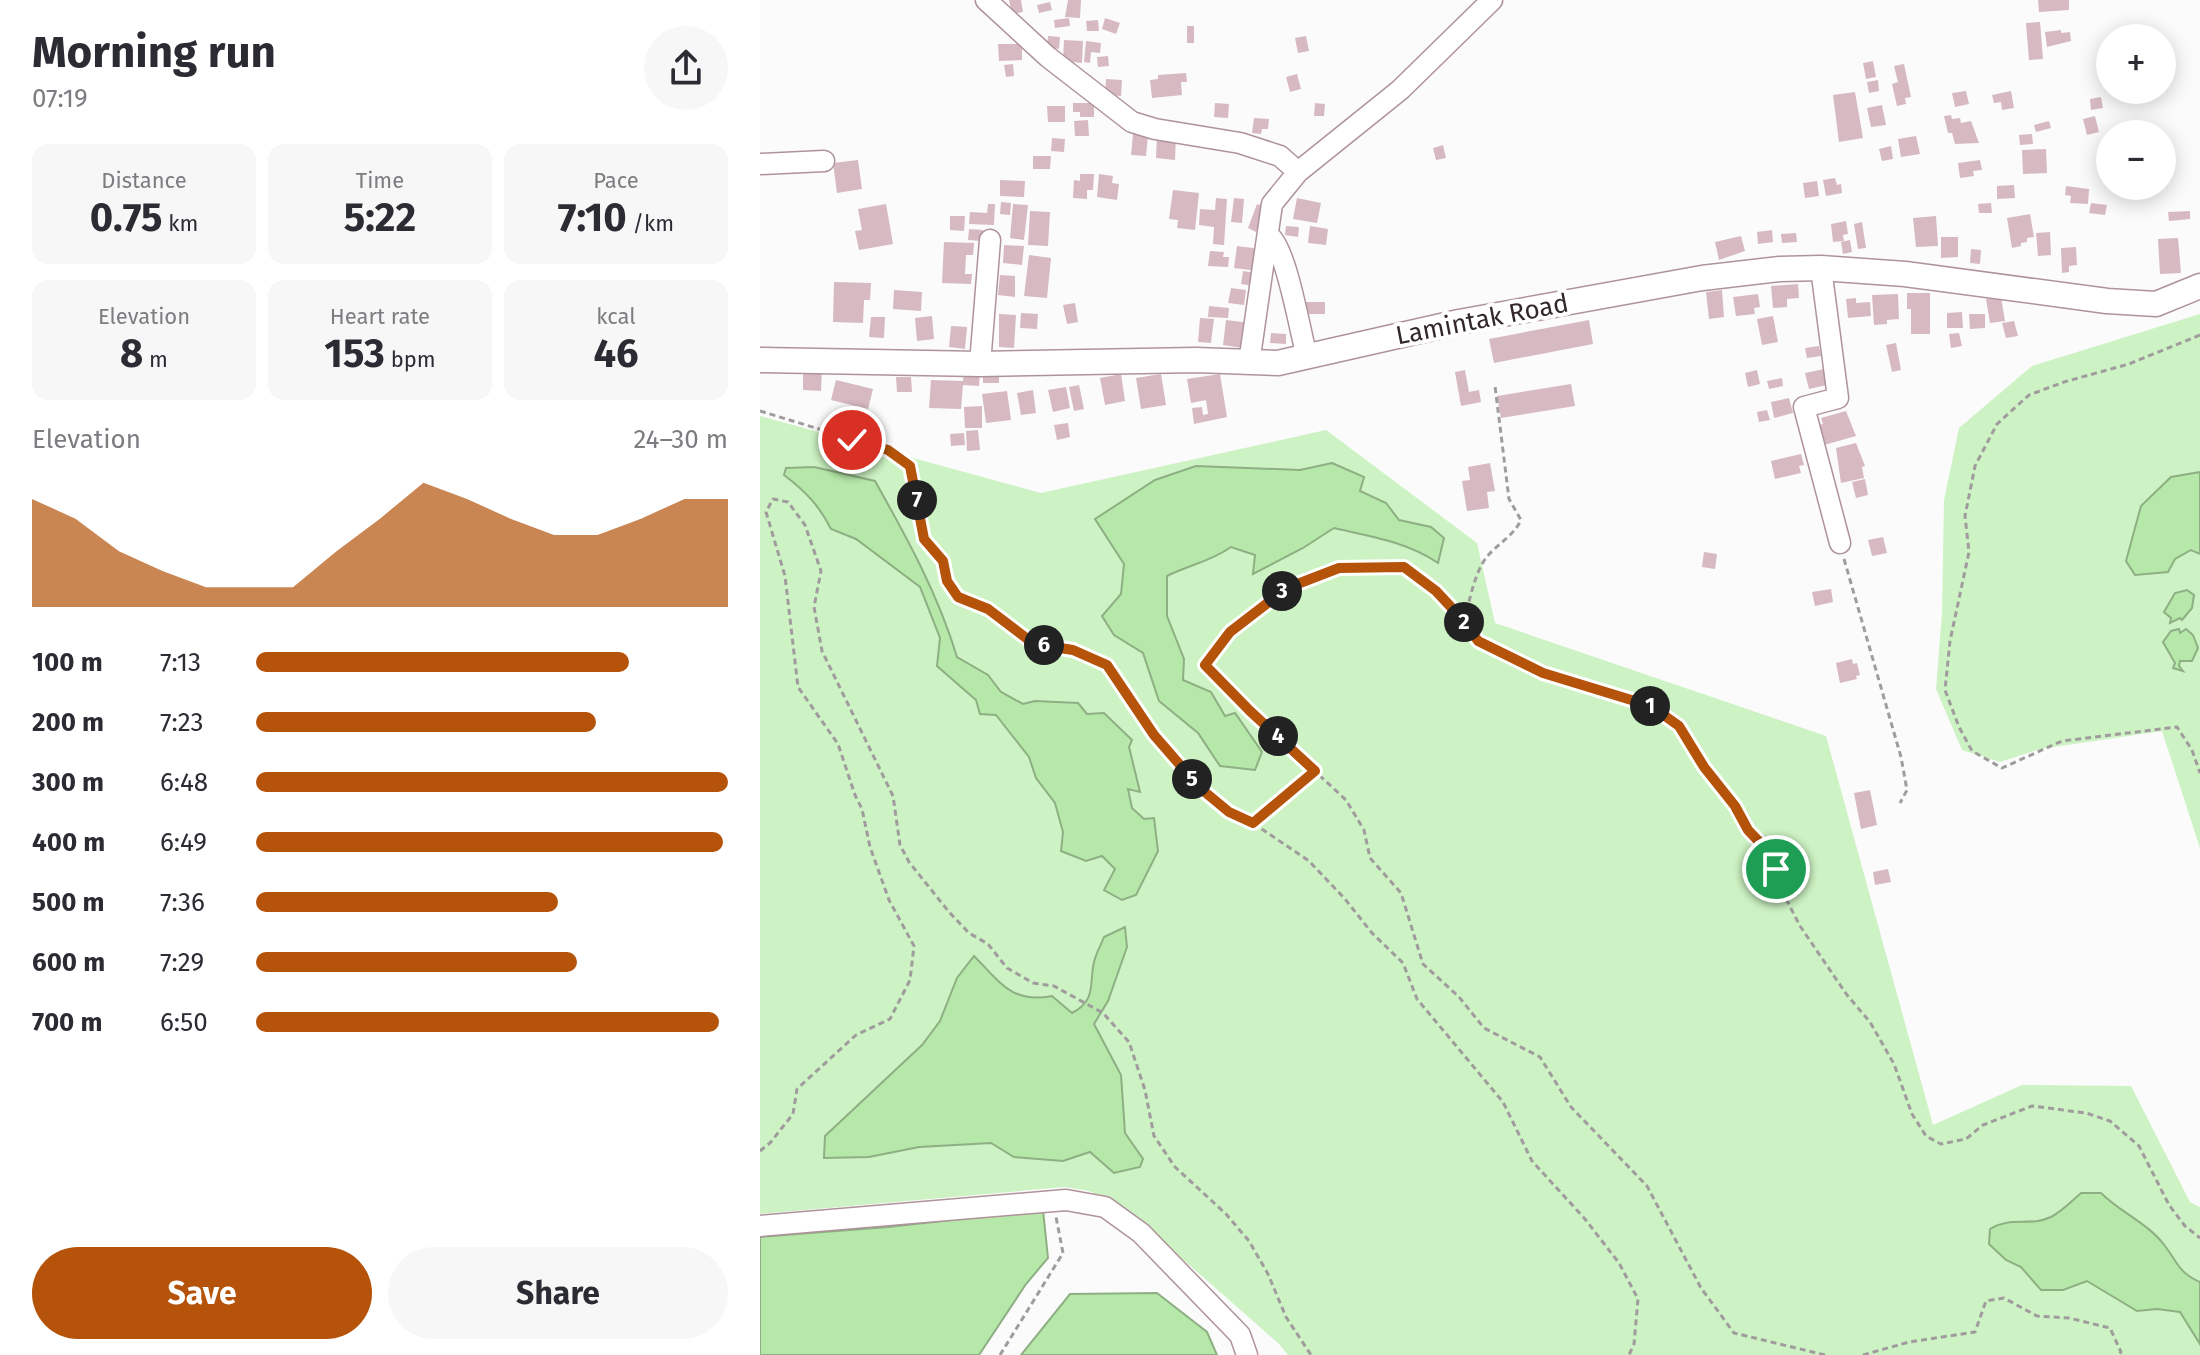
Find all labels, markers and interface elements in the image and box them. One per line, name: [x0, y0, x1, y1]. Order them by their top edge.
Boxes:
map controls: [2096, 24, 2176, 200]
button: +: [2096, 24, 2176, 104]
text: Morning run: [32, 26, 276, 79]
button: share: [644, 26, 728, 110]
text: 07:19: [32, 83, 88, 114]
button: −: [2096, 120, 2176, 200]
text: Distance: [101, 167, 187, 194]
text: Time: [356, 167, 404, 194]
text: Pace: [593, 167, 639, 194]
text: 0.75: [90, 194, 162, 242]
text: 5:22: [344, 194, 416, 242]
text: 7:10: [558, 194, 627, 242]
text: km: [162, 210, 198, 237]
text: /km: [627, 210, 674, 237]
street label: Lamintak Road: [1393, 288, 1571, 351]
text: Elevation: [98, 303, 190, 330]
text: Heart rate: [330, 303, 430, 330]
text: kcal: [596, 303, 636, 330]
text: 8: [120, 330, 143, 378]
text: 153: [324, 330, 385, 378]
text: 46: [593, 330, 639, 378]
text: m: [143, 346, 168, 373]
text: bpm: [385, 346, 436, 373]
pin: [818, 406, 886, 474]
icon: check: [830, 418, 874, 462]
text: Elevation: [32, 424, 141, 455]
text: 24–30 m: [633, 424, 728, 455]
pin: 7: [897, 480, 937, 520]
text: 7: [912, 486, 922, 513]
pin: 3: [1262, 571, 1302, 611]
text: 3: [1276, 577, 1288, 604]
pin: 2: [1444, 602, 1484, 642]
text: 2: [1458, 608, 1470, 635]
pin: 6: [1024, 625, 1064, 665]
text: 6: [1038, 631, 1050, 658]
text: 100 m: [32, 647, 103, 678]
text: 7:13: [160, 647, 201, 678]
pin: 1: [1630, 686, 1670, 726]
text: 1: [1645, 692, 1655, 719]
text: 200 m: [32, 707, 104, 738]
text: 7:23: [160, 707, 204, 738]
pin: 4: [1258, 716, 1298, 756]
text: 4: [1272, 722, 1284, 749]
pin: 5: [1172, 759, 1212, 799]
text: 5: [1186, 765, 1198, 792]
text: 300 m: [32, 767, 104, 798]
text: 6:48: [160, 767, 208, 798]
text: 400 m: [32, 827, 105, 858]
text: 6:49: [160, 827, 207, 858]
pin: [1742, 835, 1810, 903]
icon: arrive: [1754, 847, 1798, 891]
text: 500 m: [32, 887, 105, 918]
text: 7:36: [160, 887, 205, 918]
text: 600 m: [32, 947, 105, 978]
text: 7:29: [160, 947, 204, 978]
text: 700 m: [32, 1007, 102, 1038]
text: 6:50: [160, 1007, 208, 1038]
button: Save: [32, 1247, 372, 1339]
button: Share: [388, 1247, 728, 1339]

